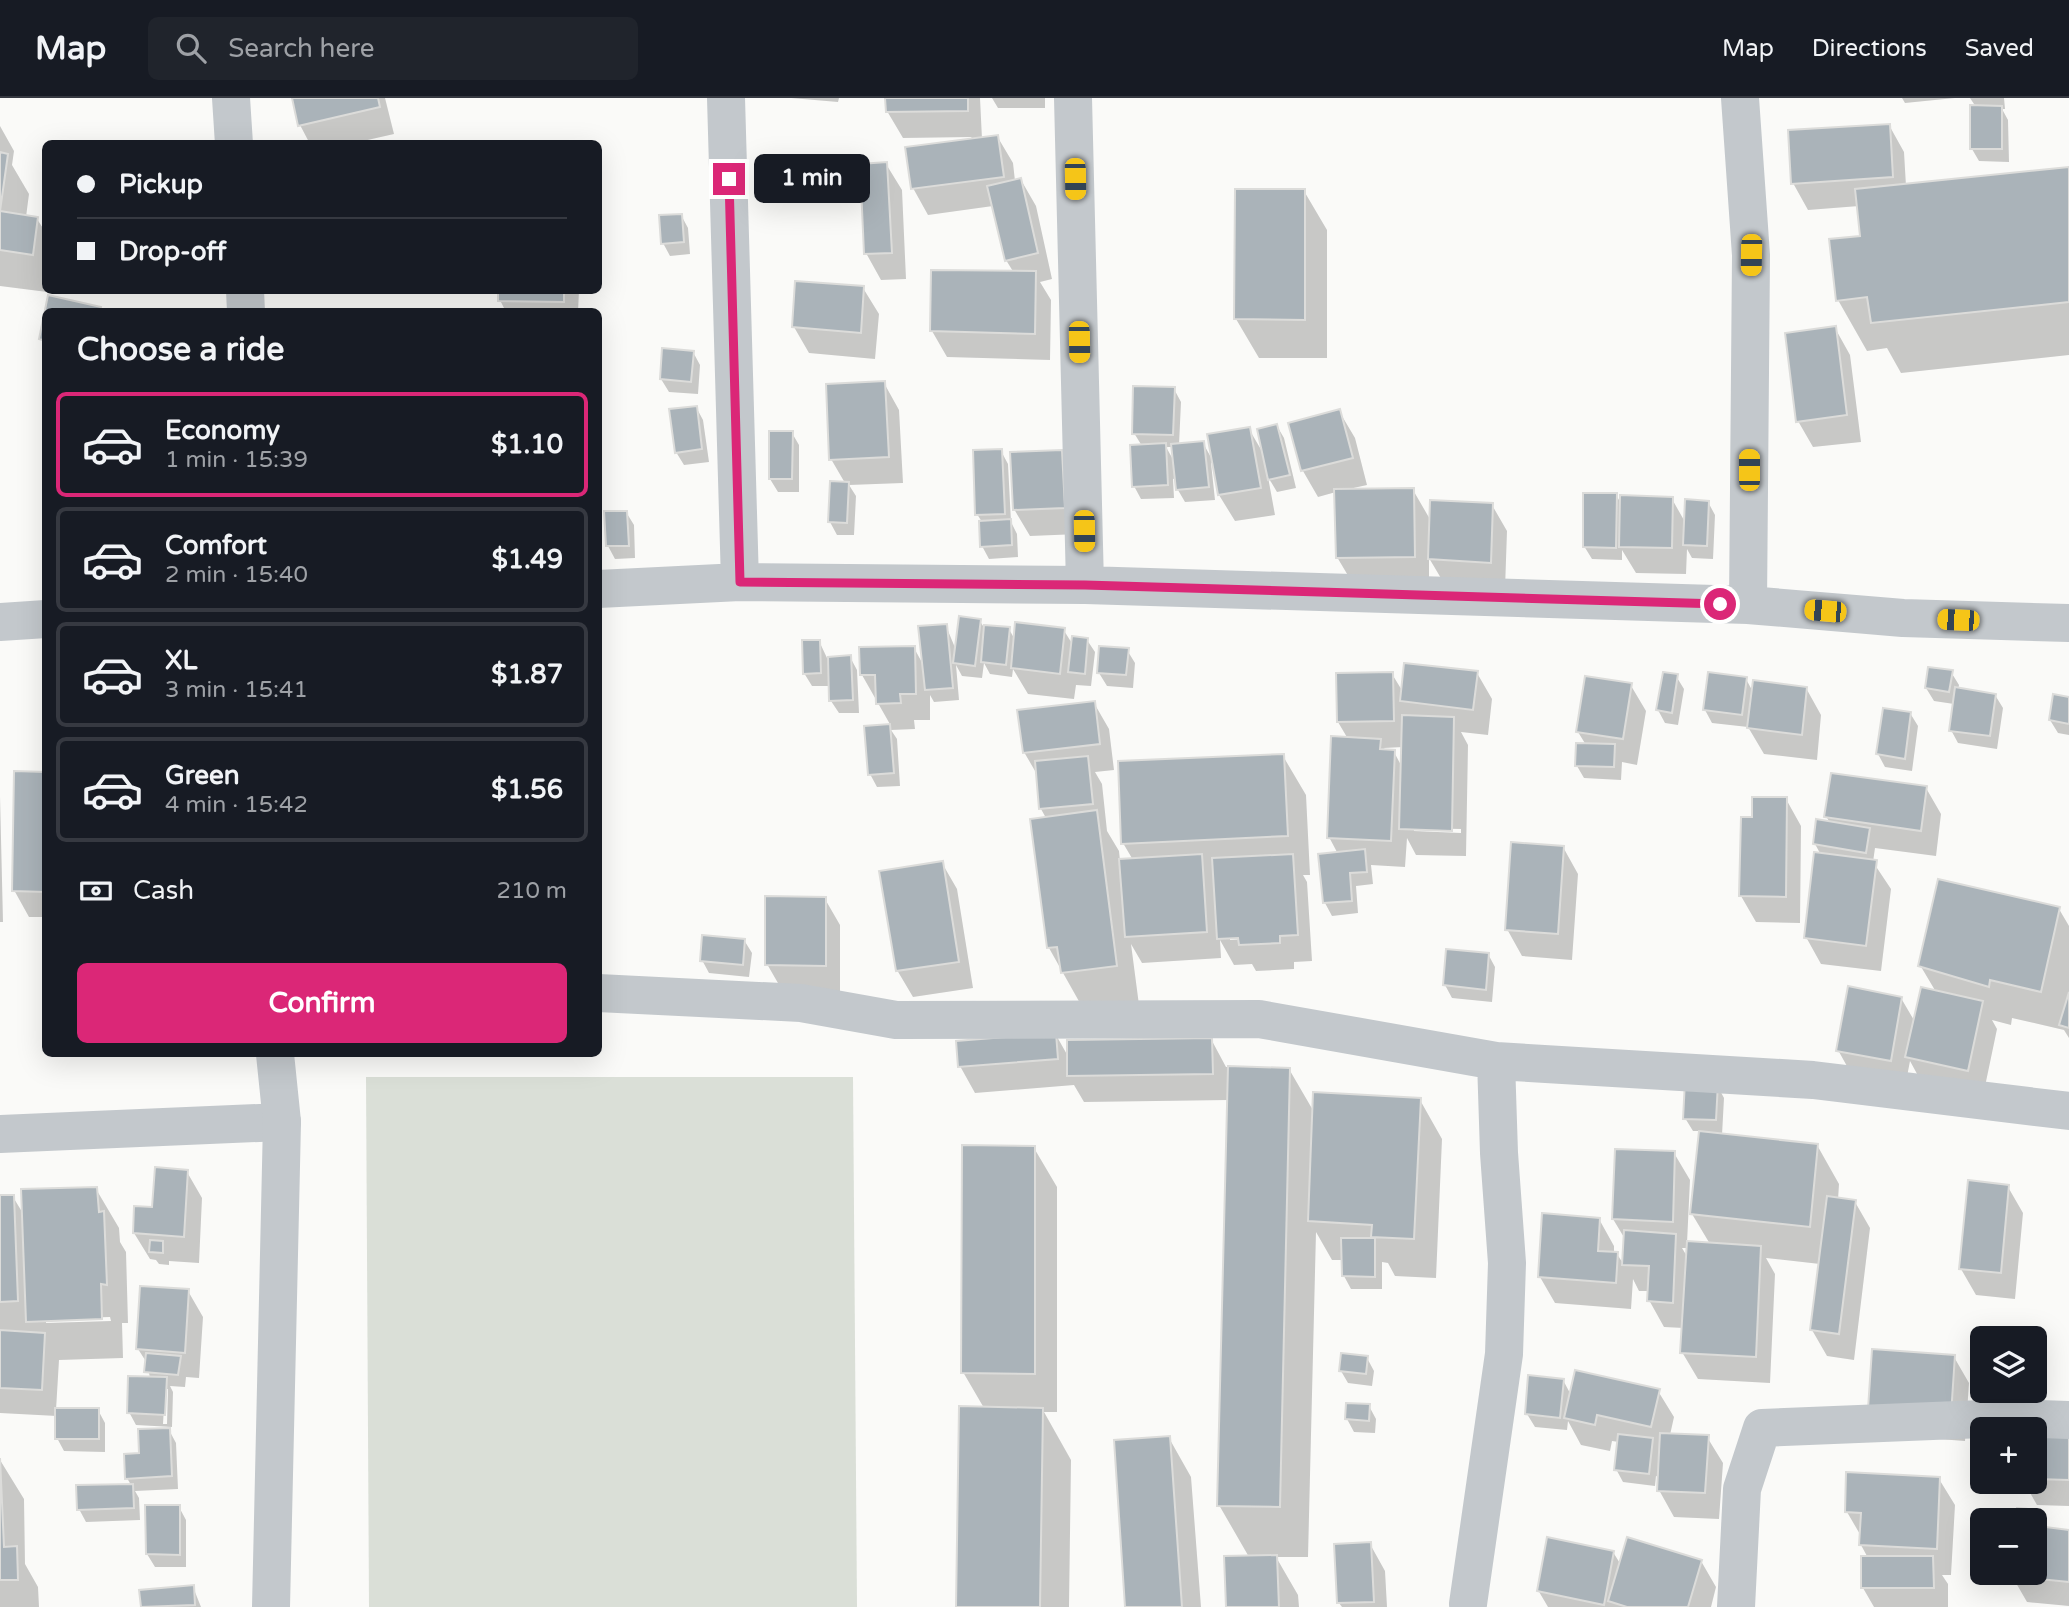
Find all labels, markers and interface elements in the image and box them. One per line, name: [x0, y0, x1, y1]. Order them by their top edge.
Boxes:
search box: [148, 17, 638, 80]
text: Map: [35, 29, 106, 68]
icon: search: [172, 29, 210, 67]
text: Search here: [228, 33, 374, 64]
text: Map: [1722, 34, 1774, 63]
text: Directions: [1812, 34, 1927, 63]
text: Saved: [1965, 34, 2034, 63]
callout: 1 min: [754, 154, 869, 204]
car: [1065, 158, 1086, 200]
route end: [713, 163, 745, 195]
text: 1 min: [781, 164, 843, 192]
text: Pickup: [119, 169, 203, 200]
car: [1741, 234, 1762, 276]
text: Drop-off: [119, 236, 226, 267]
car: [1069, 321, 1090, 363]
text: Choose a ride: [77, 331, 284, 369]
icon: car: [81, 413, 144, 476]
text: Economy: [165, 415, 280, 446]
text: $1.10: [491, 429, 563, 460]
text: 1 min · 15:39: [165, 446, 308, 474]
car: [1739, 449, 1760, 491]
car: [1074, 510, 1095, 552]
icon: car: [81, 528, 144, 591]
text: Comfort: [165, 530, 267, 561]
text: $1.49: [492, 544, 563, 575]
text: 2 min · 15:40: [165, 561, 308, 589]
route start: [1704, 588, 1736, 620]
car: [1804, 599, 1847, 623]
car: [1937, 609, 1980, 631]
icon: car: [81, 643, 144, 706]
text: XL: [165, 645, 197, 676]
text: $1.87: [491, 659, 563, 690]
text: 3 min · 15:41: [165, 676, 308, 704]
icon: car: [81, 758, 144, 821]
text: Green: [165, 760, 240, 791]
text: $1.56: [491, 774, 563, 805]
text: 4 min · 15:42: [165, 791, 308, 819]
icon: cash: [77, 872, 115, 910]
text: Cash: [133, 875, 194, 906]
text: 210 m: [497, 877, 567, 905]
button: Confirm: [77, 963, 567, 1043]
map controls: [1970, 1326, 2047, 1585]
button: layers: [1970, 1326, 2047, 1403]
button: +: [1970, 1417, 2047, 1494]
button: −: [1970, 1508, 2047, 1585]

